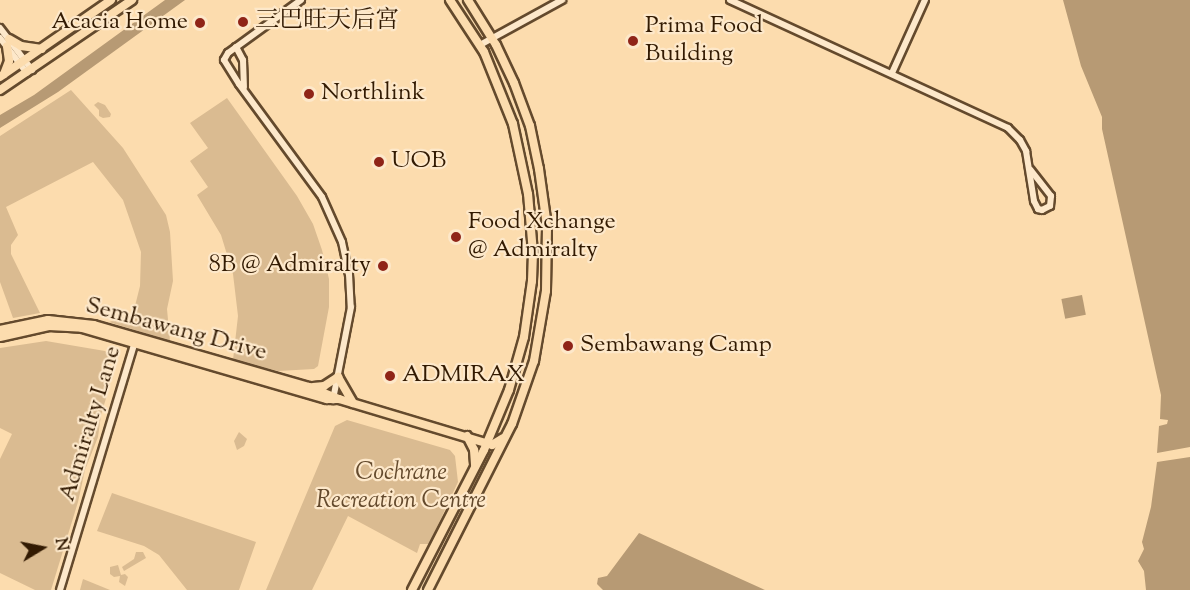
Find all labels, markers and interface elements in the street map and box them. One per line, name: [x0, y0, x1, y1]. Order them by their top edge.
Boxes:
place label: 三巴旺天后宮: [255, 8, 399, 36]
place label: Acacia Home: [51, 9, 188, 37]
place label: Prima Food Building: [645, 13, 763, 69]
marker: 三巴旺天后宮: [236, 15, 250, 29]
marker: Acacia Home: [193, 16, 207, 30]
marker: Prima Food Building: [626, 34, 640, 48]
place label: Northlink: [321, 80, 425, 108]
marker: Northlink: [302, 87, 316, 101]
place label: UOB: [391, 148, 446, 176]
marker: UOB: [372, 155, 386, 169]
place label: Food Xchange @ Admiralty: [468, 209, 616, 265]
marker: Food Xchange @ Admiralty: [449, 230, 463, 244]
place label: 8B @ Admiralty: [209, 252, 371, 280]
marker: 8B @ Admiralty: [376, 259, 390, 273]
street label: Sembawang Drive: [82, 292, 270, 368]
place label: Sembawang Camp: [580, 332, 772, 360]
marker: Sembawang Camp: [561, 339, 575, 353]
street label: Admiralty Lane: [54, 343, 128, 505]
place label: ADMIRAX: [402, 362, 525, 390]
marker: ADMIRAX: [383, 369, 397, 383]
park label: Cochrane Recreation Centre: [316, 460, 486, 516]
north arrow: [12, 518, 72, 578]
text: N: [48, 536, 73, 553]

